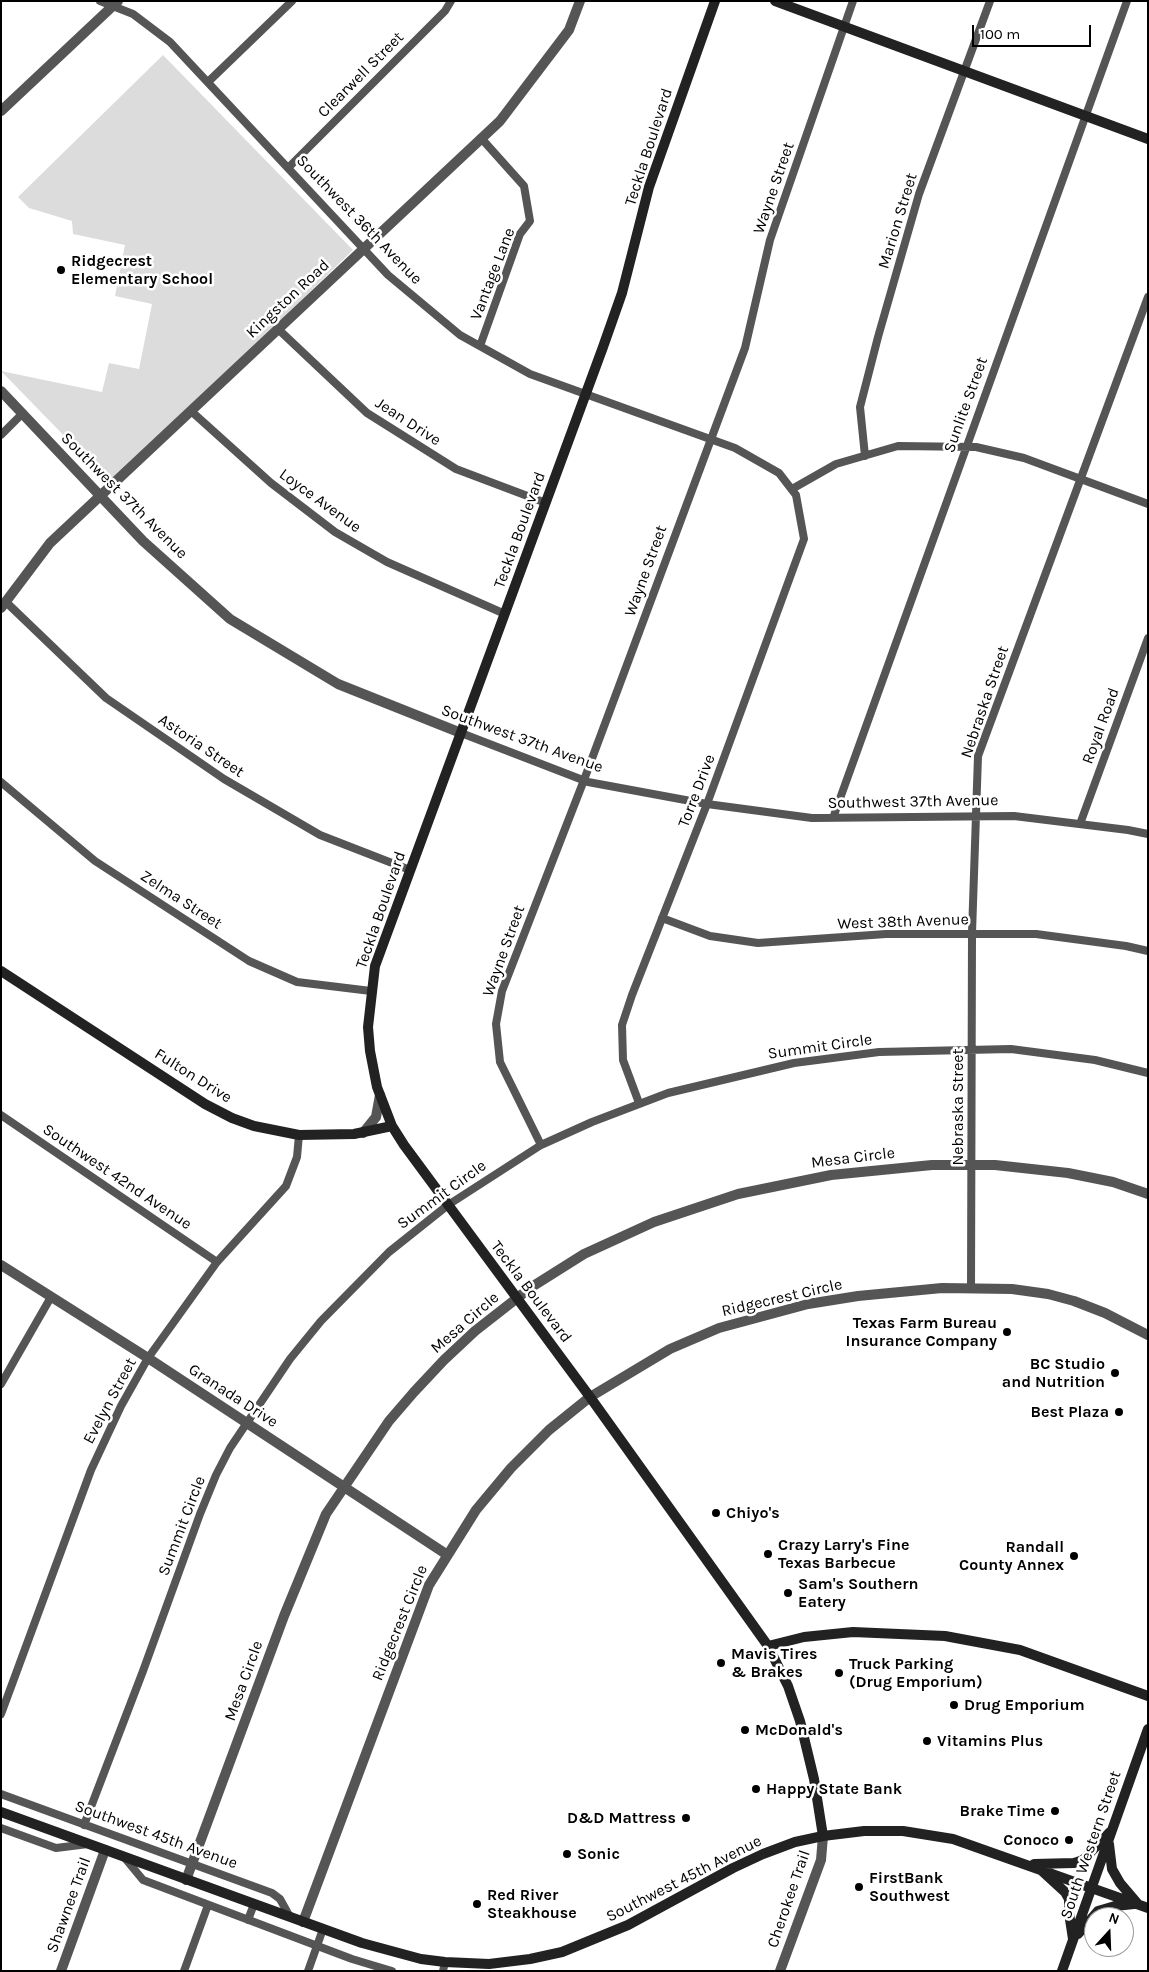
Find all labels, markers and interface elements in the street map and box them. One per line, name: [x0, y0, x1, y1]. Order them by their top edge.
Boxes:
scale bar: [974, 15, 1093, 47]
text: 100 m: [980, 25, 1020, 43]
street label: Clearwell Street: [314, 28, 408, 122]
street label: Teckla Boulevard: [621, 86, 677, 208]
street label: Wayne Street: [749, 140, 799, 236]
street label: Southwest 36th Avenue: [292, 151, 426, 289]
street label: Marion Street: [874, 171, 922, 271]
street label: Vantage Lane: [467, 225, 519, 323]
place label: Ridgecrest Elementary School: [71, 251, 213, 289]
street label: Kingston Road: [242, 256, 334, 342]
marker: Ridgecrest Elementary School: [55, 264, 67, 276]
street label: Sunlite Street: [940, 355, 992, 455]
street label: Jean Drive: [372, 394, 444, 450]
street label: Southwest 37th Avenue: [57, 429, 191, 563]
street label: Loyce Avenue: [275, 465, 365, 537]
street label: Teckla Boulevard: [490, 469, 550, 591]
street label: Wayne Street: [621, 523, 671, 619]
street label: Nebraska Street: [957, 643, 1013, 761]
street label: Royal Road: [1078, 685, 1124, 767]
street label: Southwest 37th Avenue: [438, 701, 606, 777]
street label: Astoria Street: [154, 710, 248, 782]
street label: Torre Drive: [674, 752, 720, 830]
street label: Southwest 37th Avenue: [827, 791, 999, 813]
street label: Teckla Boulevard: [352, 849, 410, 971]
street label: Zelma Street: [136, 866, 226, 934]
street label: Wayne Street: [479, 903, 529, 999]
street label: West 38th Avenue: [837, 910, 969, 934]
street label: Summit Circle: [767, 1030, 873, 1064]
street label: Fulton Drive: [151, 1045, 235, 1107]
street label: Nebraska Street: [948, 1048, 968, 1166]
street label: Southwest 42nd Avenue: [39, 1120, 195, 1234]
street label: Mesa Circle: [810, 1143, 896, 1173]
street label: Summit Circle: [394, 1156, 490, 1234]
street label: Teckla Boulevard: [486, 1237, 576, 1347]
street label: Ridgecrest Circle: [720, 1275, 844, 1321]
street label: Mesa Circle: [427, 1288, 503, 1358]
place label: Texas Farm Bureau Insurance Company: [846, 1313, 997, 1351]
marker: Texas Farm Bureau Insurance Company: [1001, 1326, 1013, 1338]
place label: BC Studio and Nutrition: [1002, 1354, 1105, 1392]
street label: Evelyn Street: [79, 1355, 141, 1447]
street label: Granada Drive: [185, 1360, 281, 1432]
marker: BC Studio and Nutrition: [1109, 1367, 1121, 1379]
place label: Best Plaza: [1031, 1402, 1109, 1422]
marker: Best Plaza: [1113, 1406, 1125, 1418]
street label: Summit Circle: [154, 1473, 210, 1579]
place label: Chiyo's: [726, 1503, 780, 1523]
marker: Chiyo's: [710, 1507, 722, 1519]
place label: Crazy Larry's Fine Texas Barbecue: [778, 1535, 909, 1573]
place label: Randall County Annex: [959, 1537, 1064, 1575]
marker: Crazy Larry's Fine Texas Barbecue: [762, 1548, 774, 1560]
marker: Randall County Annex: [1068, 1550, 1080, 1562]
street label: Ridgecrest Circle: [368, 1562, 432, 1684]
place label: Sam's Southern Eatery: [798, 1574, 918, 1612]
marker: Sam's Southern Eatery: [782, 1587, 794, 1599]
street label: Mesa Circle: [221, 1638, 267, 1724]
place label: Mavis Tires & Brakes: [731, 1644, 817, 1682]
place label: Truck Parking (Drug Emporium): [849, 1654, 983, 1692]
marker: Mavis Tires & Brakes: [715, 1657, 727, 1669]
marker: Truck Parking (Drug Emporium): [833, 1667, 845, 1679]
place label: Drug Emporium: [964, 1695, 1085, 1715]
marker: Drug Emporium: [948, 1699, 960, 1711]
place label: McDonald's: [755, 1720, 843, 1740]
marker: McDonald's: [739, 1724, 751, 1736]
place label: Vitamins Plus: [937, 1731, 1043, 1751]
marker: Vitamins Plus: [921, 1735, 933, 1747]
street label: South Western Street: [1057, 1768, 1125, 1922]
place label: Happy State Bank: [766, 1779, 902, 1799]
marker: Happy State Bank: [750, 1783, 762, 1795]
street label: Southwest 45th Avenue: [72, 1797, 240, 1873]
place label: Brake Time: [960, 1801, 1045, 1821]
marker: Brake Time: [1049, 1805, 1061, 1817]
place label: D&D Mattress: [567, 1808, 676, 1828]
marker: D&D Mattress: [680, 1812, 692, 1824]
place label: Conoco: [1003, 1830, 1059, 1850]
street label: Southwest 45th Avenue: [603, 1831, 765, 1927]
marker: Conoco: [1063, 1834, 1075, 1846]
place label: Sonic: [577, 1844, 620, 1864]
marker: Sonic: [561, 1848, 573, 1860]
street label: Cherokee Trail: [763, 1848, 815, 1950]
street label: Shawnee Trail: [43, 1855, 95, 1955]
place label: FirstBank Southwest: [869, 1868, 950, 1906]
marker: FirstBank Southwest: [853, 1881, 865, 1893]
place label: Red River Steakhouse: [487, 1885, 577, 1923]
marker: Red River Steakhouse: [471, 1898, 483, 1910]
north arrow: [1084, 1907, 1134, 1957]
text: N: [1106, 1909, 1122, 1928]

